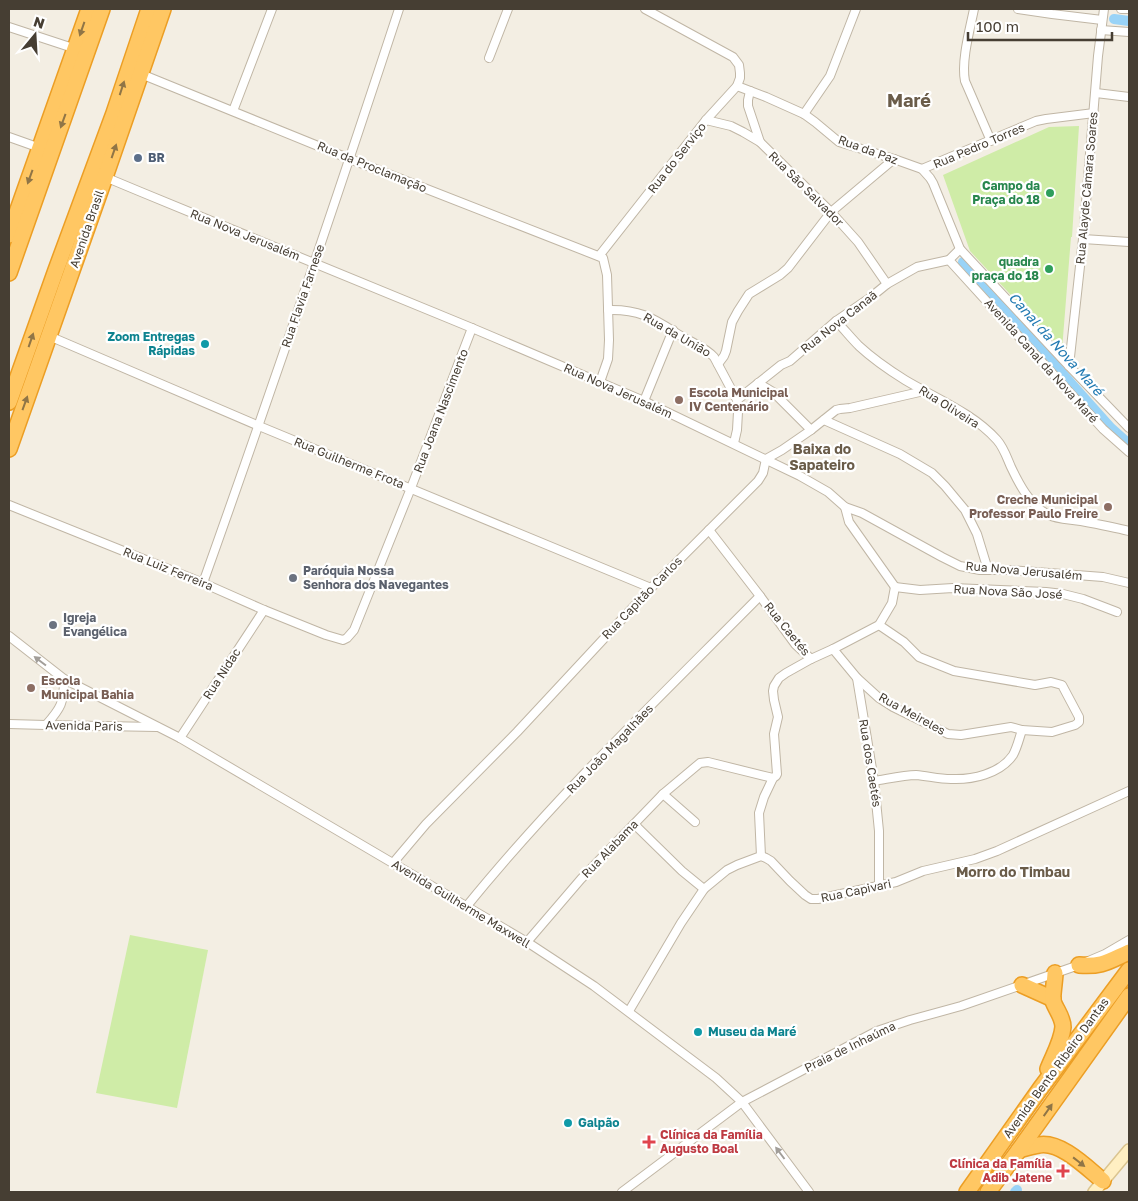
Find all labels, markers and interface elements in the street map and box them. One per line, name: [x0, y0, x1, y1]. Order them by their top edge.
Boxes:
north arrow: [10, 10, 60, 60]
scale bar: [968, 10, 1112, 42]
text: N: [31, 12, 47, 32]
text: 100 m: [976, 17, 1019, 35]
one-way arrow: [78, 21, 86, 36]
one-way arrow: [119, 81, 127, 96]
district label: Maré: [887, 89, 931, 111]
street label: Rua Alayde Câmara Soares: [1072, 111, 1101, 265]
one-way arrow: [59, 114, 67, 129]
street label: Rua do Serviço: [644, 119, 709, 196]
street label: Rua Pedro Torres: [931, 120, 1027, 172]
street label: Rua da Paz: [836, 132, 900, 167]
street label: Rua da Proclamação: [315, 138, 429, 195]
one-way arrow: [110, 143, 118, 158]
street label: Rua São Salvador: [766, 148, 847, 230]
place label: BR: [148, 150, 165, 165]
marker: BR: [132, 152, 144, 164]
one-way arrow: [26, 170, 34, 185]
place label: Campo da Praça do 18: [972, 178, 1040, 207]
marker: Campo da Praça do 18: [1044, 187, 1056, 199]
street label: Avenida Brasil: [66, 188, 107, 270]
street label: Rua Nova Jerusalém: [188, 206, 302, 263]
street label: Rua Flavia Farnese: [278, 242, 327, 349]
place label: quadra praça do 18: [972, 254, 1039, 283]
marker: quadra praça do 18: [1043, 263, 1055, 275]
street label: Rua Nova Canaã: [797, 287, 880, 356]
water label: Canal da Nova Maré: [1006, 289, 1108, 400]
street label: Avenida Canal da Nova Maré: [981, 295, 1101, 426]
street label: Rua da União: [641, 309, 714, 360]
place label: Zoom Entregas Rápidas: [107, 329, 195, 358]
one-way arrow: [28, 332, 35, 347]
marker: Zoom Entregas Rápidas: [199, 338, 211, 350]
street label: Rua Joana Nascimento: [410, 347, 471, 475]
street label: Rua Nova Jerusalém: [562, 360, 675, 421]
street label: Rua Oliveira: [916, 382, 982, 431]
place label: Escola Municipal IV Centenário: [689, 385, 788, 414]
marker: Escola Municipal IV Centenário: [673, 394, 685, 406]
one-way arrow: [21, 395, 29, 410]
street label: Rua Guilherme Frota: [292, 434, 407, 492]
district label: Baixa do Sapateiro: [789, 440, 855, 473]
place label: Creche Municipal Professor Paulo Freire: [969, 492, 1098, 521]
marker: Creche Municipal Professor Paulo Freire: [1102, 501, 1114, 513]
street label: Rua Luiz Ferreira: [121, 544, 215, 593]
street label: Rua Capitão Carlos: [598, 553, 685, 642]
street label: Rua Nova Jerusalém: [965, 558, 1083, 583]
place label: Paróquia Nossa Senhora dos Navegantes: [303, 563, 449, 592]
marker: Paróquia Nossa Senhora dos Navegantes: [287, 572, 299, 584]
street label: Rua Nova São José: [953, 581, 1063, 602]
street label: Rua Caetés: [761, 599, 814, 659]
place label: Igreja Evangélica: [63, 610, 127, 639]
marker: Igreja Evangélica: [47, 619, 59, 631]
street label: Rua Nidac: [199, 645, 244, 702]
one-way arrow: [33, 656, 47, 666]
place label: Escola Municipal Bahia: [41, 673, 134, 702]
marker: Escola Municipal Bahia: [25, 682, 37, 694]
street label: Rua Meireles: [876, 689, 948, 738]
street label: Rua João Magalhães: [563, 701, 656, 796]
street label: Avenida Paris: [45, 717, 123, 734]
street label: Rua dos Caetés: [856, 718, 885, 808]
street label: Rua Alabama: [578, 816, 641, 881]
street label: Avenida Guilherme Maxwell: [389, 856, 533, 951]
district label: Morro do Timbau: [956, 863, 1070, 880]
street label: Rua Capivari: [819, 876, 892, 905]
street label: Avenida Bento Ribeiro Dantas: [1000, 995, 1112, 1141]
street label: Praia de Inhaúma: [802, 1018, 898, 1075]
place label: Museu da Maré: [708, 1024, 796, 1039]
marker: Museu da Maré: [692, 1026, 704, 1038]
one-way arrow: [1042, 1104, 1052, 1117]
place label: Galpão: [578, 1115, 619, 1130]
marker: Galpão: [562, 1117, 574, 1129]
place label: Clínica da Família Augusto Boal: [660, 1127, 763, 1156]
marker: Clínica da Família Augusto Boal: [642, 1135, 656, 1149]
one-way arrow: [775, 1146, 785, 1160]
place label: Clínica da Família Adib Jatene: [949, 1156, 1052, 1185]
one-way arrow: [1072, 1157, 1086, 1167]
marker: Clínica da Família Adib Jatene: [1056, 1164, 1070, 1178]

